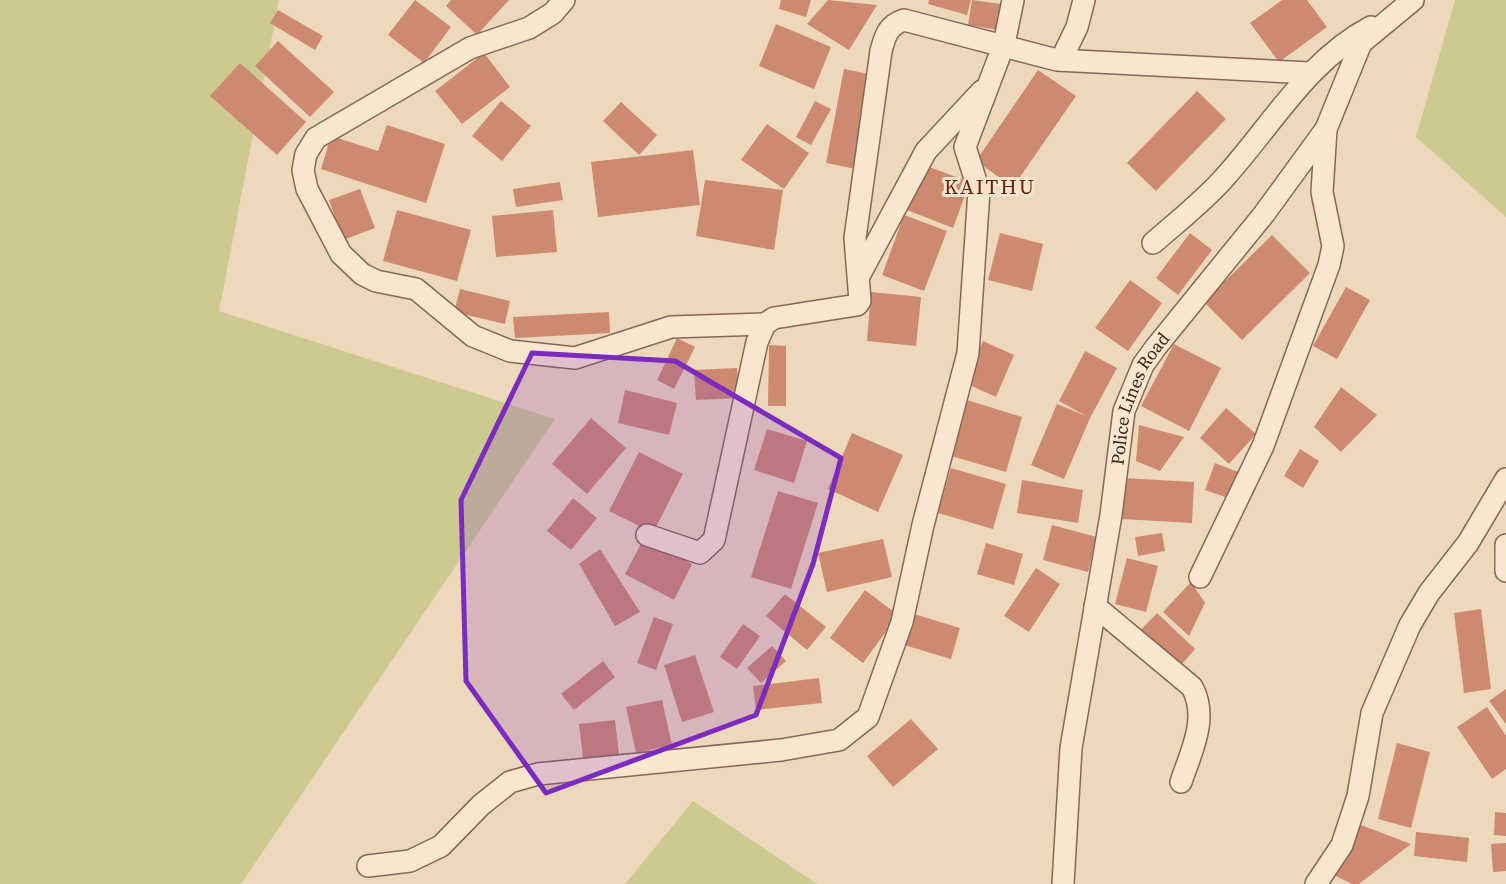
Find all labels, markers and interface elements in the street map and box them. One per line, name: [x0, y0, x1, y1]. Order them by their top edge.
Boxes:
district label: KAITHU: [944, 172, 1036, 201]
street label: Police Lines Road: [1104, 327, 1175, 466]

